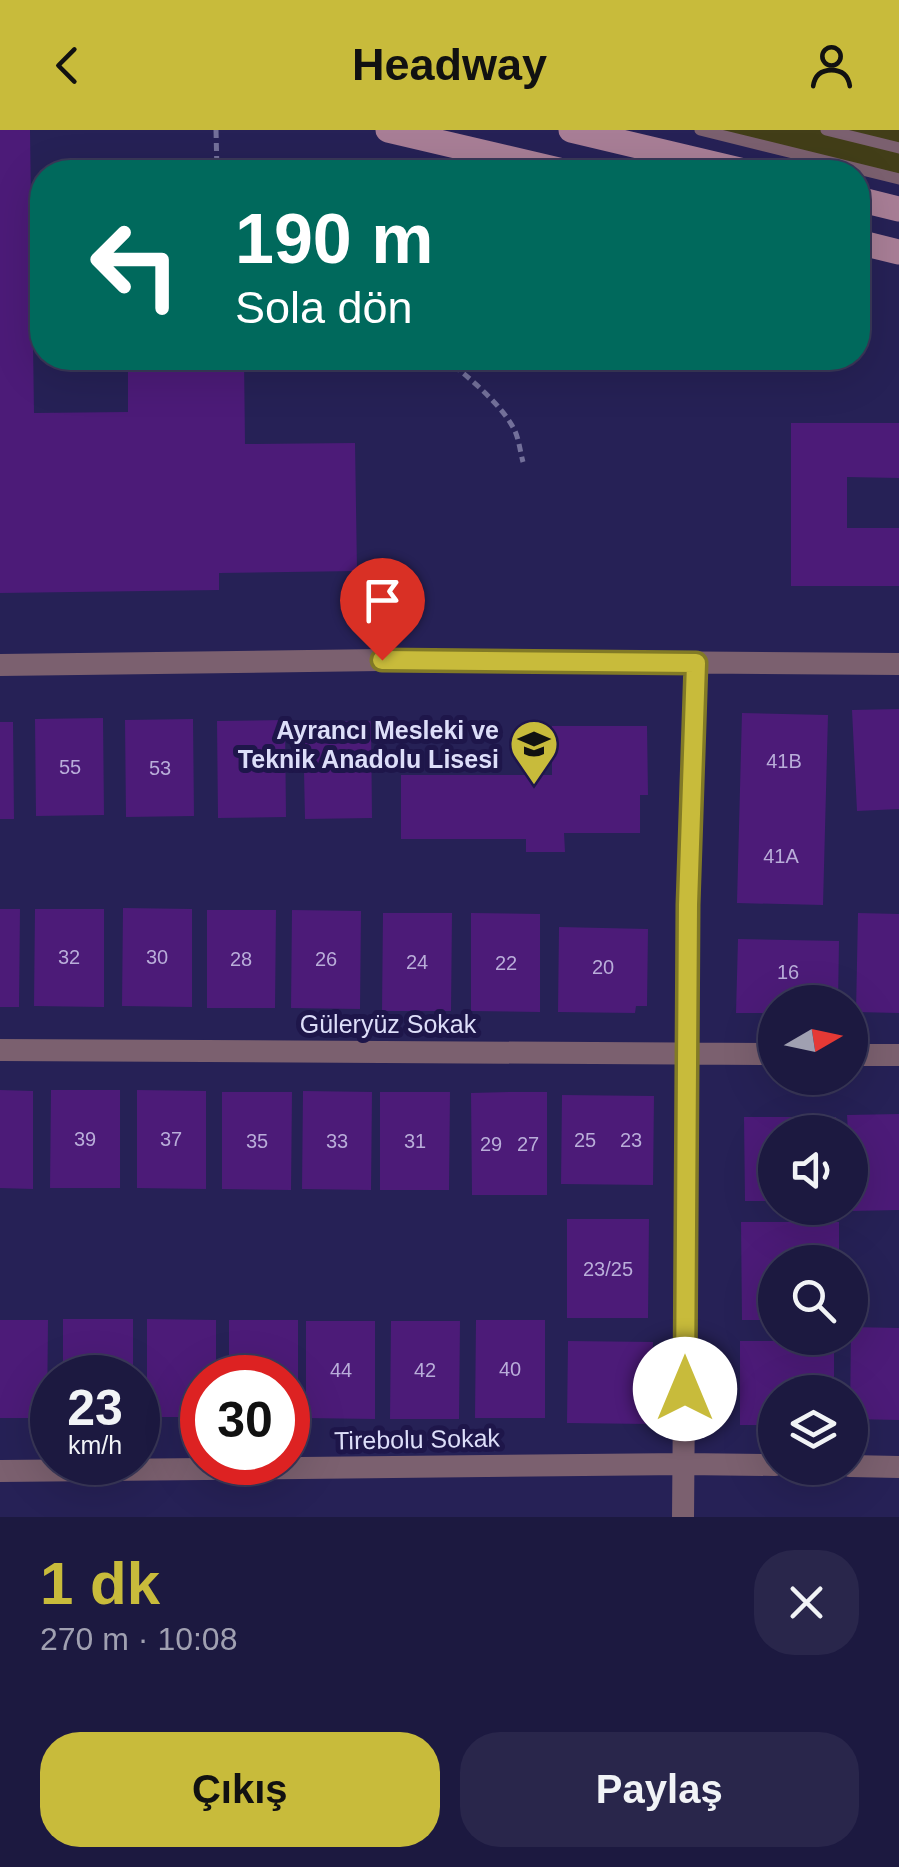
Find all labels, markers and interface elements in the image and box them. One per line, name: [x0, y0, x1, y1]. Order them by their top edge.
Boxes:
icon: back: [40, 38, 95, 93]
icon: person: [804, 38, 859, 93]
text: Headway: [352, 39, 547, 90]
icon: left: [70, 200, 200, 330]
text: 190 m: [235, 200, 433, 278]
text: Sola dön: [235, 282, 413, 333]
pin: [340, 558, 425, 661]
icon: arrive: [355, 573, 410, 628]
place label: Ayrancı Mesleki ve Teknik Anadolu Lisesi: [238, 716, 499, 773]
school or university icon: Ayrancı Mesleki ve Teknik Anadolu Lisesi: [508, 718, 560, 786]
house number: 41B: [766, 750, 802, 772]
house number: 55: [59, 756, 81, 778]
house number: 53: [149, 757, 171, 779]
house number: 41A: [763, 845, 799, 867]
house number: 32: [58, 946, 80, 968]
house number: 30: [146, 946, 168, 968]
house number: 28: [230, 948, 252, 970]
house number: 26: [315, 948, 337, 970]
house number: 24: [406, 951, 428, 973]
house number: 22: [495, 952, 517, 974]
house number: 20: [592, 956, 614, 978]
house number: 16: [777, 961, 799, 983]
north arrow: [758, 985, 868, 1095]
map controls: [758, 985, 868, 1485]
street label: Güleryüz Sokak: [300, 1010, 477, 1038]
button: sound: [758, 1115, 868, 1225]
house number: 39: [74, 1128, 96, 1150]
house number: 37: [160, 1128, 182, 1150]
house number: 25: [574, 1129, 596, 1151]
house number: 23: [620, 1129, 642, 1151]
house number: 35: [246, 1130, 268, 1152]
house number: 33: [326, 1130, 348, 1152]
house number: 31: [404, 1130, 426, 1152]
house number: 29: [480, 1133, 502, 1155]
house number: 27: [517, 1133, 539, 1155]
button: search: [758, 1245, 868, 1355]
house number: 23/25: [583, 1258, 633, 1280]
position arrow: [633, 1337, 737, 1441]
speed limit sign: 30: [180, 1355, 310, 1485]
house number: 40: [499, 1358, 521, 1380]
house number: 44: [330, 1359, 352, 1381]
house number: 42: [414, 1359, 436, 1381]
button: layers: [758, 1375, 868, 1485]
text: 23: [67, 1380, 123, 1436]
street label: Tirebolu Sokak: [334, 1424, 501, 1454]
text: km/h: [68, 1431, 122, 1459]
text: 1 dk: [40, 1550, 160, 1617]
button: close: [754, 1550, 859, 1655]
text: 270 m · 10:08: [40, 1621, 237, 1657]
button: Çıkış: [40, 1732, 440, 1847]
button: Paylaş: [460, 1732, 859, 1847]

